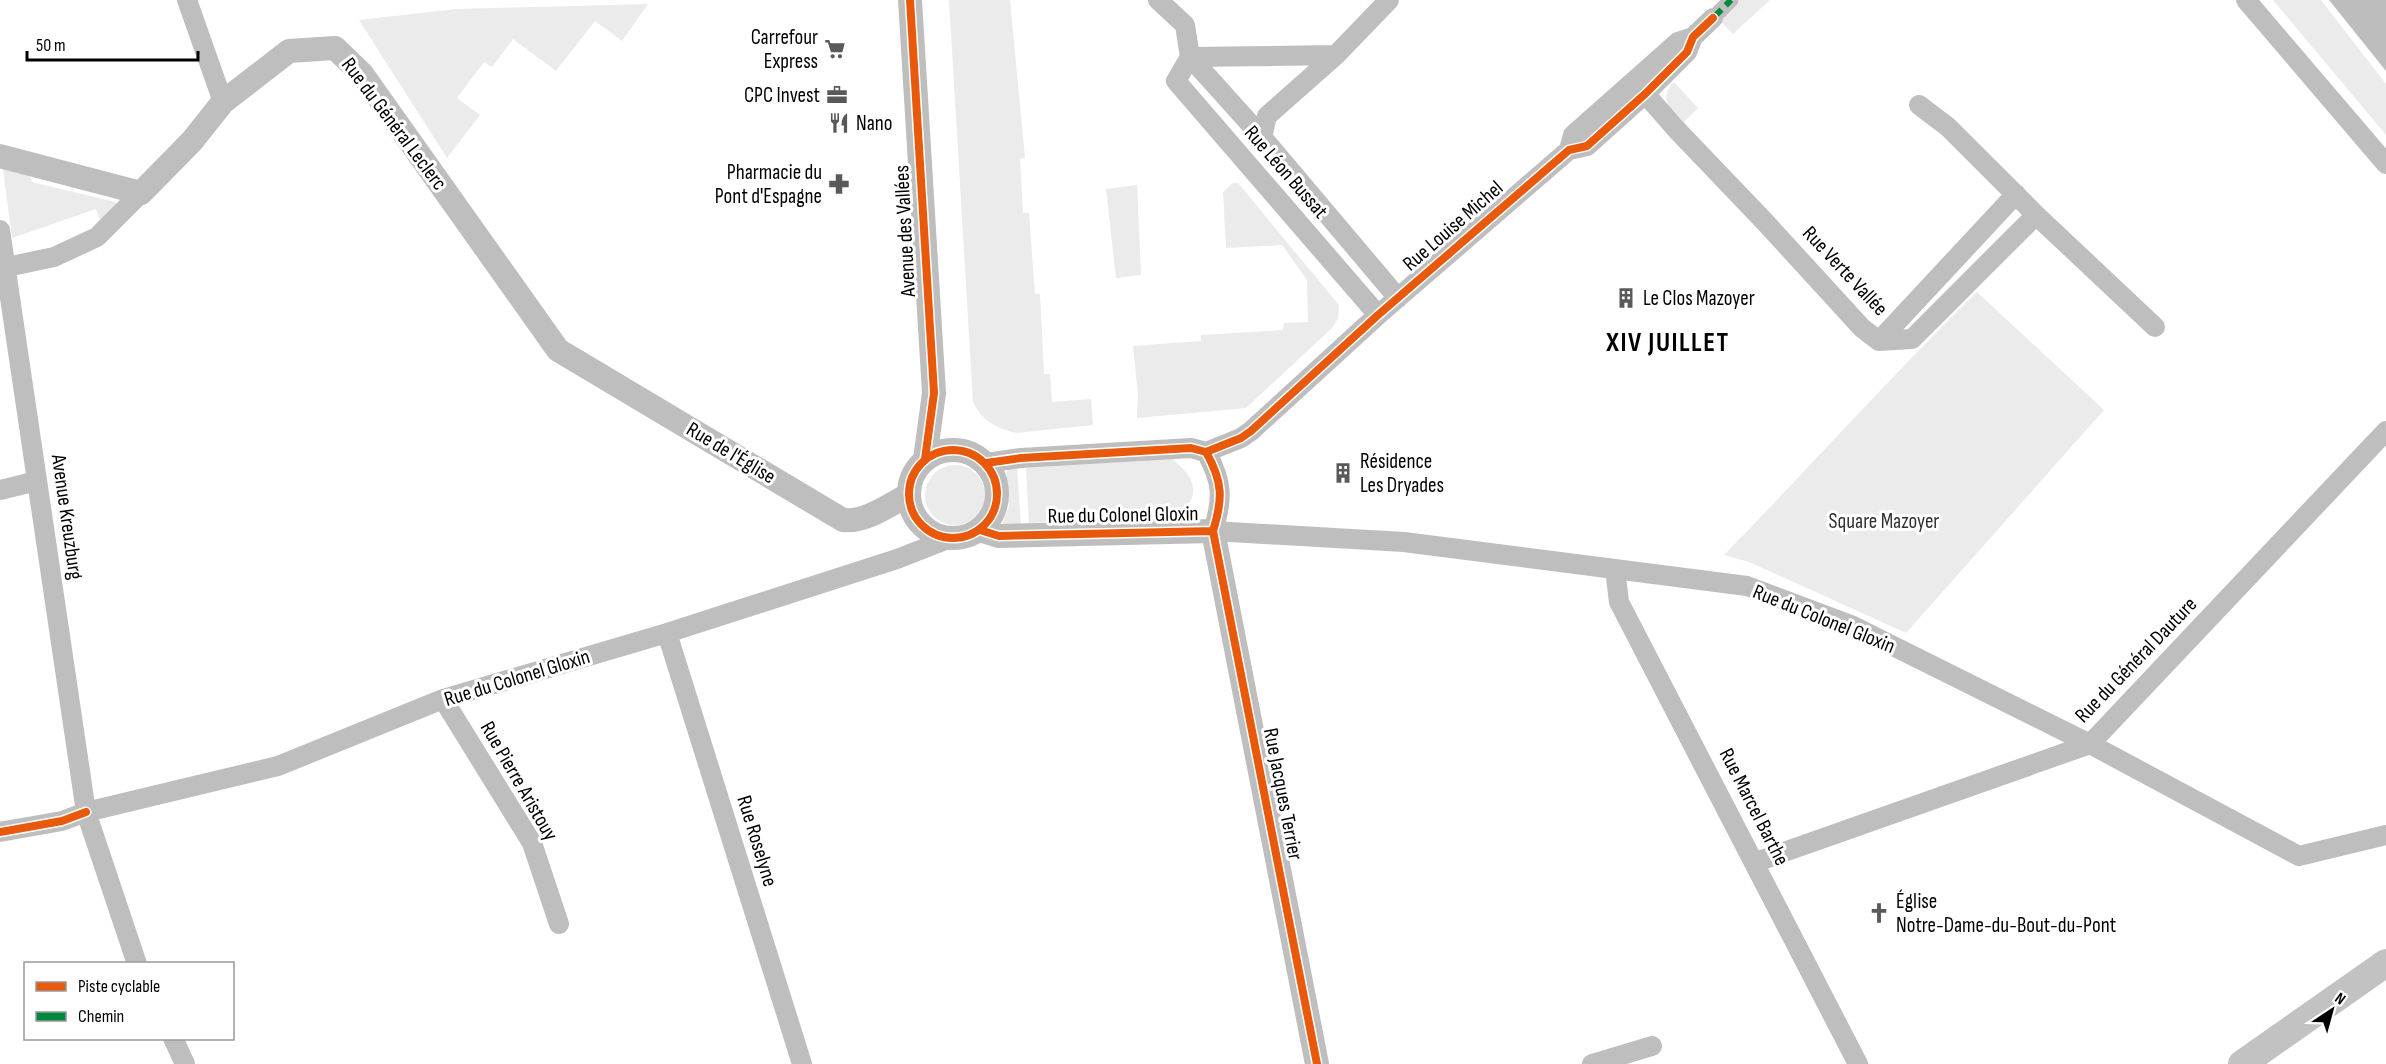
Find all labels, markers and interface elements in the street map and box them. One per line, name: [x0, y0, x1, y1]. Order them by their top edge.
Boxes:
scale bar: [27, 24, 198, 62]
place label: Carrefour Express: [751, 25, 818, 74]
text: 50 m: [36, 35, 66, 56]
supermarket icon: Carrefour Express: [823, 37, 847, 61]
street label: Rue du Général Leclerc: [336, 53, 452, 195]
place label: CPC Invest: [744, 83, 820, 108]
office icon: CPC Invest: [825, 83, 849, 107]
restaurant icon: Nano: [827, 111, 851, 135]
place label: Nano: [856, 111, 893, 136]
street label: Rue Léon Bussat: [1239, 121, 1333, 223]
place label: Pharmacie du Pont d'Espagne: [715, 160, 822, 209]
street label: Avenue des Vallées: [889, 164, 921, 299]
pharmacy icon: Pharmacie du Pont d'Espagne: [827, 172, 851, 196]
street label: Rue Louise Michel: [1398, 176, 1508, 276]
street label: Rue Verte Vallée: [1797, 221, 1893, 321]
building icon: Le Clos Mazoyer: [1614, 286, 1638, 310]
place label: Le Clos Mazoyer: [1643, 286, 1755, 311]
district label: XIV JUILLET: [1605, 327, 1730, 359]
street label: Rue de l'Église: [682, 417, 780, 489]
place label: Résidence Les Dryades: [1360, 449, 1444, 498]
street label: Avenue Kreuzburg: [46, 452, 88, 581]
building icon: Résidence Les Dryades: [1331, 461, 1355, 485]
street label: Rue du Colonel Gloxin: [1047, 501, 1199, 529]
park label: Square Mazoyer: [1829, 509, 1939, 534]
street label: Rue du Colonel Gloxin: [1749, 579, 1899, 659]
street label: Rue du Général Dauture: [2070, 592, 2202, 728]
street label: Rue du Colonel Gloxin: [441, 644, 593, 712]
street label: Rue Pierre Aristouy: [475, 717, 563, 845]
street label: Rue Jacques Terrier: [1258, 726, 1308, 862]
street label: Rue Marcel Barthe: [1714, 744, 1794, 870]
street label: Rue Roselyne: [731, 792, 783, 890]
place label: Église Notre-Dame-du-Bout-du-Pont: [1896, 889, 2116, 938]
church icon: Église Notre-Dame-du-Bout-du-Pont: [1867, 901, 1891, 925]
legend: [24, 962, 234, 1040]
text: Piste cyclable: [78, 976, 160, 997]
north arrow: [2302, 980, 2362, 1040]
text: N: [2331, 989, 2349, 1009]
text: Chemin: [78, 1006, 124, 1027]

